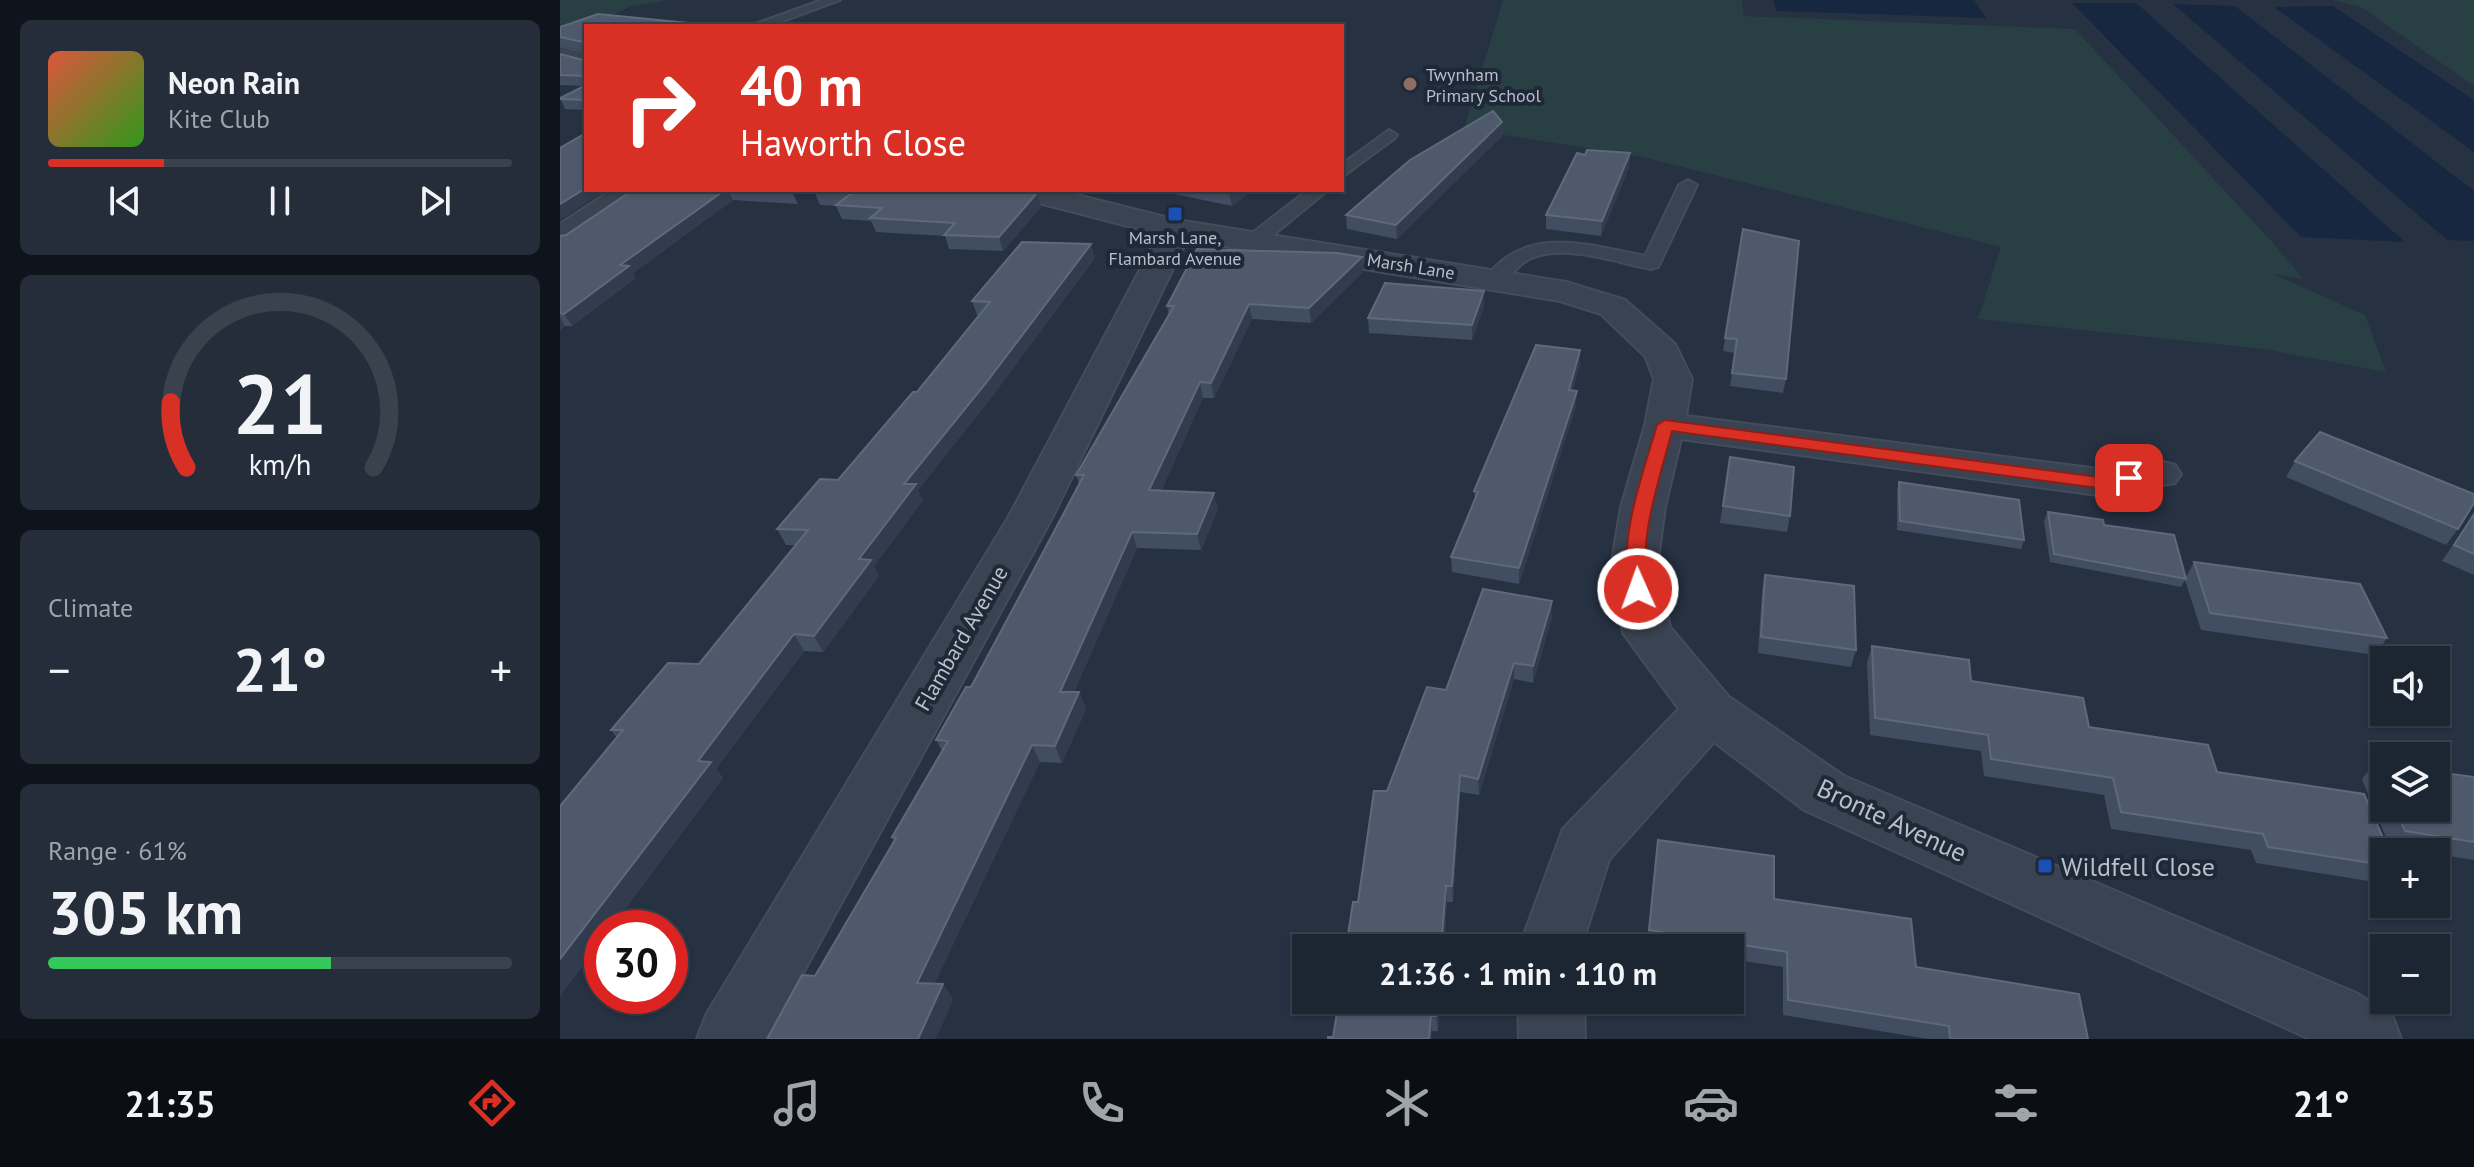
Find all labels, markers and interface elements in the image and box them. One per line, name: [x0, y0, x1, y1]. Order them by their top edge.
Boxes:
text: 40 m: [740, 49, 863, 121]
icon: right: [608, 56, 712, 160]
text: Neon Rain: [168, 63, 300, 102]
place label: Twynham Primary School: [1426, 63, 1541, 107]
marker: Twynham Primary School: [1401, 75, 1419, 93]
text: Kite Club: [168, 102, 270, 135]
text: Haworth Close: [740, 119, 966, 166]
icon: previous: [103, 179, 147, 223]
icon: pause: [258, 179, 302, 223]
icon: next: [413, 179, 457, 223]
marker: Marsh Lane, Flambard Avenue: [1166, 205, 1184, 223]
place label: Marsh Lane, Flambard Avenue: [1108, 226, 1242, 270]
street label: Marsh Lane: [1366, 248, 1456, 284]
text: 21: [233, 349, 327, 457]
pin: [2095, 444, 2163, 512]
text: km/h: [249, 446, 311, 483]
icon: arrive: [2107, 456, 2151, 500]
position arrow: [1596, 547, 1680, 631]
street label: Flambard Avenue: [908, 561, 1014, 715]
text: Climate: [48, 591, 133, 624]
text: 21°: [233, 630, 327, 708]
text: −: [48, 641, 70, 698]
text: +: [490, 641, 512, 698]
map controls: [2370, 646, 2450, 1014]
button: sound: [2370, 646, 2450, 726]
button: layers: [2370, 742, 2450, 822]
street label: Bronte Avenue: [1812, 771, 1972, 869]
text: Range · 61%: [48, 834, 187, 867]
button: +: [2370, 838, 2450, 918]
place label: Wildfell Close: [2061, 850, 2215, 883]
marker: Wildfell Close: [2036, 857, 2054, 875]
text: 305 km: [48, 873, 243, 951]
speed limit sign: 30: [584, 910, 688, 1014]
button: −: [2370, 934, 2450, 1014]
text: 21:36 · 1 min · 110 m: [1379, 954, 1657, 993]
icon: directions: [464, 1075, 520, 1131]
icon: music: [769, 1075, 825, 1131]
icon: phone: [1074, 1075, 1130, 1131]
icon: climate: [1379, 1075, 1435, 1131]
icon: car: [1683, 1075, 1739, 1131]
icon: filters: [1988, 1075, 2044, 1131]
text: 21:35: [124, 1080, 216, 1127]
text: 21°: [2293, 1080, 2350, 1127]

